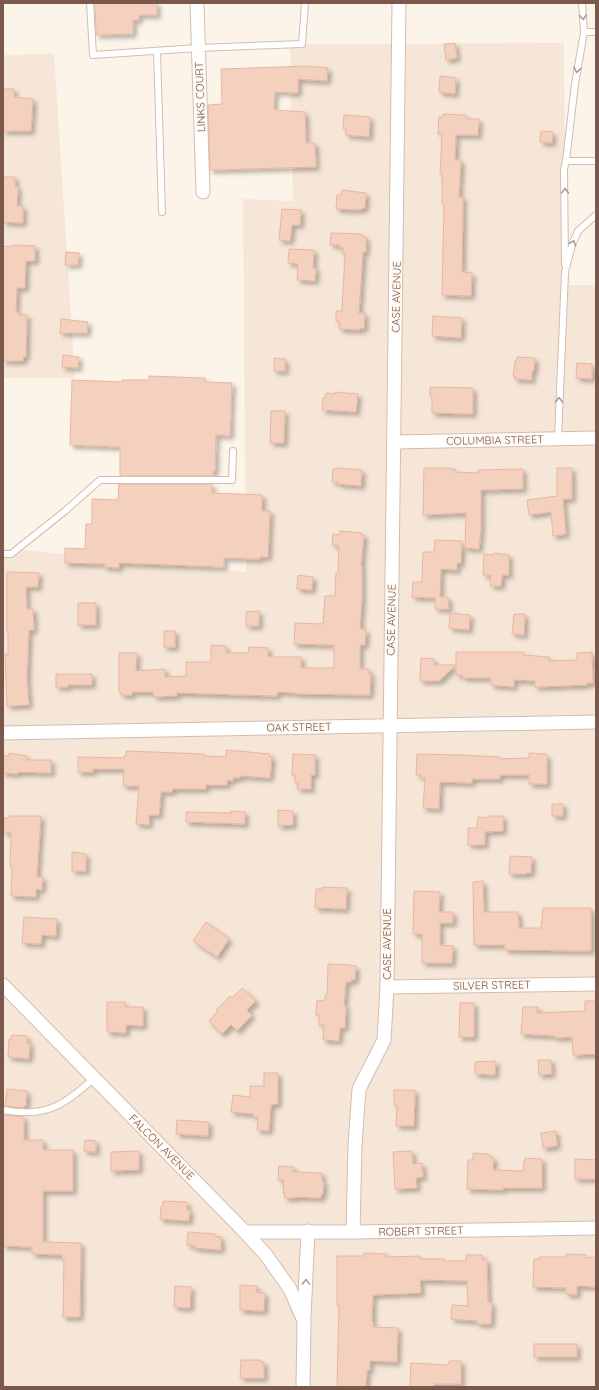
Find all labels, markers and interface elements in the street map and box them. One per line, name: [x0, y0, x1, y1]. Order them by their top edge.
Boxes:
one-way arrow: [578, 14, 587, 20]
street label: LINKS COURT: [192, 61, 208, 132]
one-way arrow: [573, 67, 582, 73]
one-way arrow: [561, 188, 569, 194]
one-way arrow: [569, 240, 577, 247]
street label: CASE AVENUE: [388, 261, 404, 333]
one-way arrow: [555, 397, 564, 403]
street label: COLUMBIA STREET: [446, 432, 544, 448]
street label: CASE AVENUE: [383, 584, 399, 656]
street label: OAK STREET: [266, 719, 332, 735]
street label: CASE AVENUE: [380, 908, 394, 980]
street label: SILVER STREET: [453, 977, 531, 993]
street label: FALCON AVENUE: [126, 1111, 198, 1183]
street label: ROBERT STREET: [378, 1223, 464, 1239]
one-way arrow: [301, 1279, 310, 1285]

